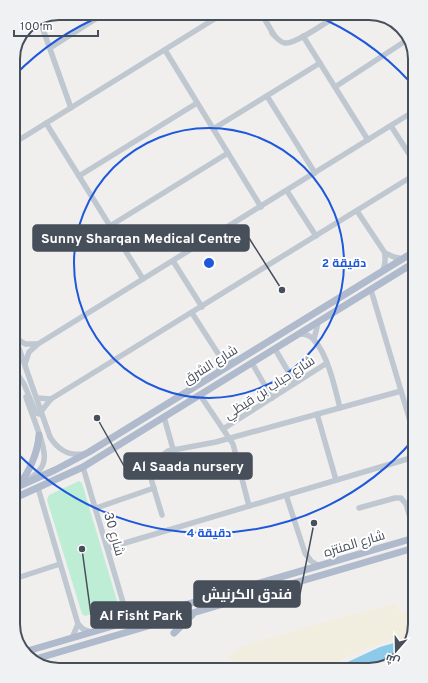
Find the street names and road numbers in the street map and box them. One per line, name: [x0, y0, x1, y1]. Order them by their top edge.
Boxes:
street label: شارع الشرق: [181, 343, 241, 389]
street label: شارع حباب بن قيظي: [222, 353, 319, 425]
street label: شارع 30: [99, 511, 127, 558]
street label: شارع المنتزه: [322, 528, 387, 562]

